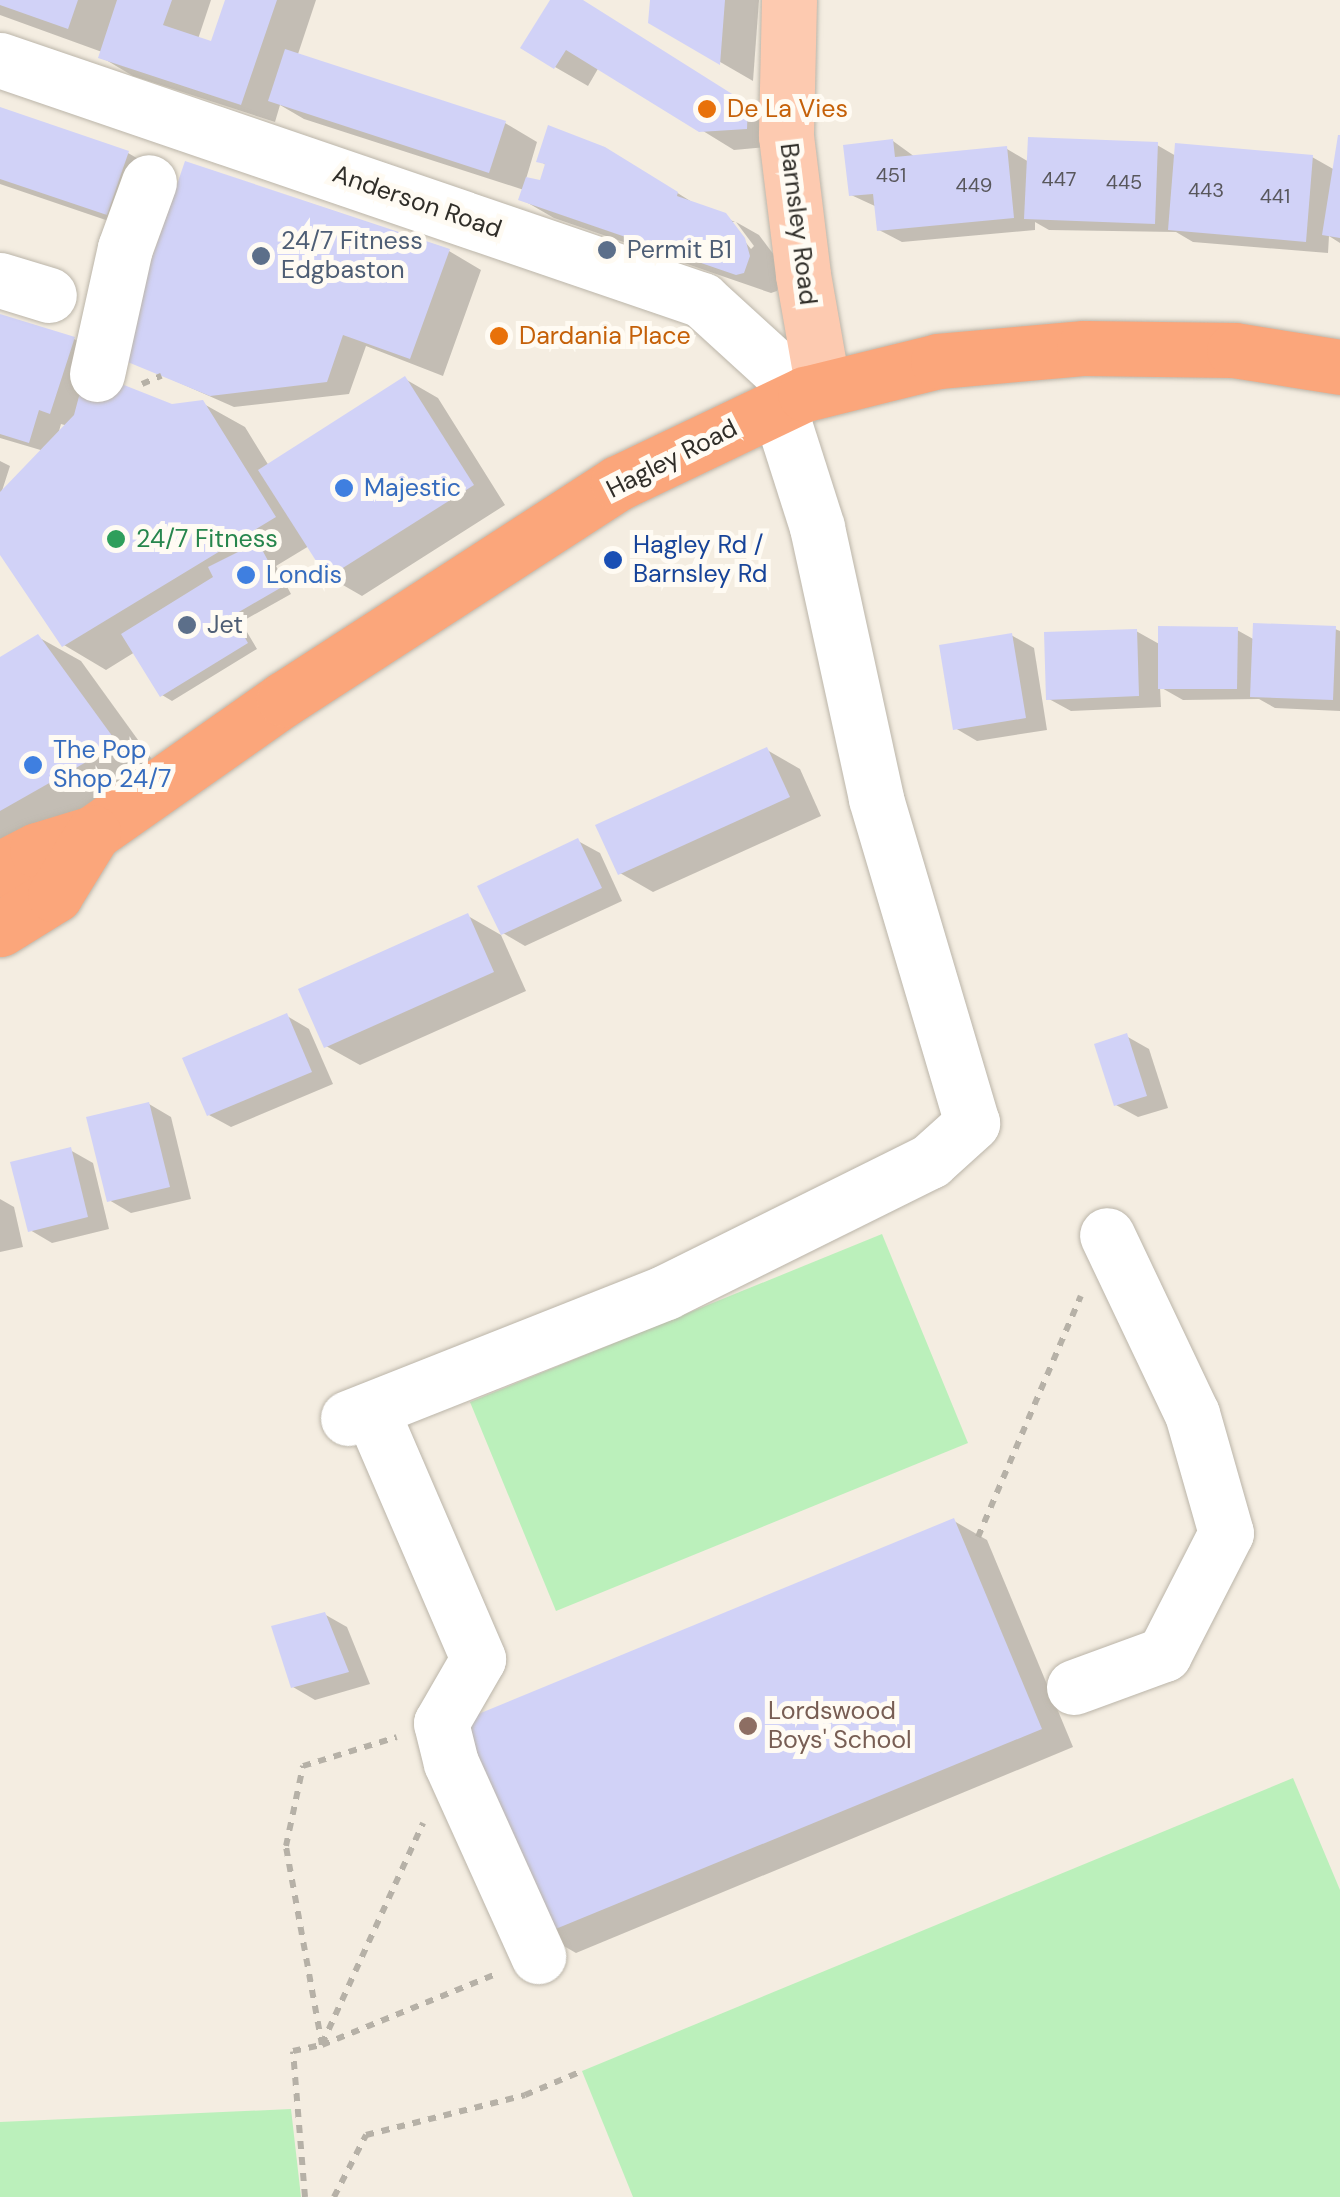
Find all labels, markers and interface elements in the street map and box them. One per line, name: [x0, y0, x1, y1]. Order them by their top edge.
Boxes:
place label: De La Vies: [727, 94, 848, 124]
marker: De La Vies: [696, 98, 718, 120]
street label: Barnsley Road: [773, 141, 823, 307]
street label: Anderson Road: [329, 159, 505, 245]
house number: 451: [876, 163, 906, 187]
house number: 447: [1042, 167, 1076, 191]
house number: 445: [1106, 170, 1142, 194]
house number: 449: [956, 173, 992, 197]
house number: 443: [1188, 178, 1224, 202]
house number: 441: [1260, 184, 1290, 208]
place label: 24/7 Fitness Edgbaston: [281, 227, 423, 286]
place label: Permit B1: [627, 235, 732, 265]
marker: Permit B1: [596, 239, 618, 261]
marker: 24/7 Fitness Edgbaston: [250, 245, 272, 267]
place label: Dardania Place: [519, 321, 691, 351]
marker: Dardania Place: [488, 325, 510, 347]
street label: Hagley Road: [602, 413, 742, 505]
place label: Majestic: [364, 473, 461, 503]
marker: Majestic: [333, 477, 355, 499]
place label: 24/7 Fitness: [136, 524, 278, 554]
marker: 24/7 Fitness: [105, 528, 127, 550]
place label: Hagley Rd / Barnsley Rd: [633, 531, 767, 590]
marker: Hagley Rd / Barnsley Rd: [602, 549, 624, 571]
place label: Londis: [266, 560, 342, 590]
marker: Londis: [235, 564, 257, 586]
place label: Jet: [207, 610, 243, 640]
marker: Jet: [176, 614, 198, 636]
place label: The Pop Shop 24/7: [53, 736, 171, 795]
marker: The Pop Shop 24/7: [22, 754, 44, 776]
place label: Lordswood Boys' School: [768, 1697, 912, 1756]
marker: Lordswood Boys' School: [737, 1715, 759, 1737]

